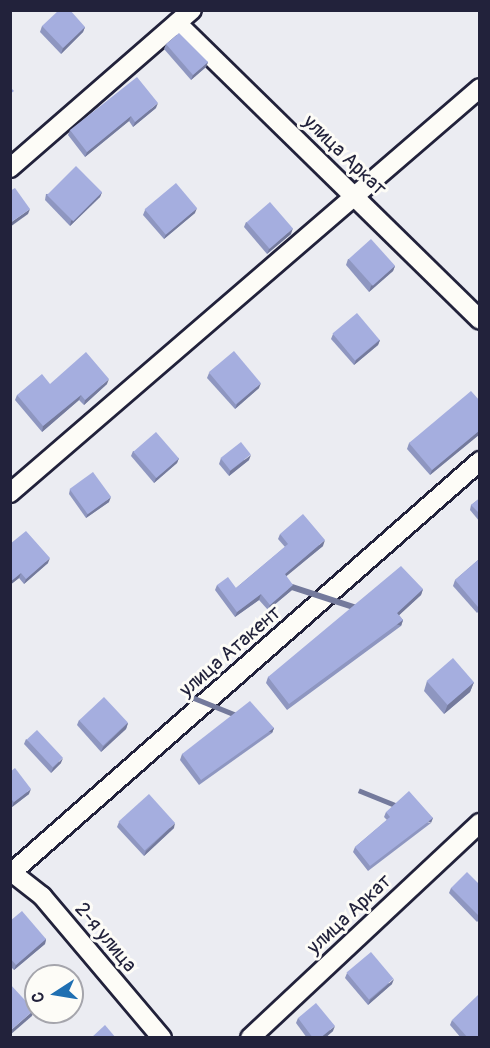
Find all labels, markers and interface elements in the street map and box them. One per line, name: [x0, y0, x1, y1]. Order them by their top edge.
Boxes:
street label: улица Аркат: [298, 109, 392, 201]
street label: улица Атакент: [174, 600, 286, 702]
street label: улица Аркат: [302, 869, 396, 959]
street label: 2-я улица: [70, 897, 142, 977]
north arrow: [24, 964, 84, 1024]
text: С: [28, 990, 49, 1004]

